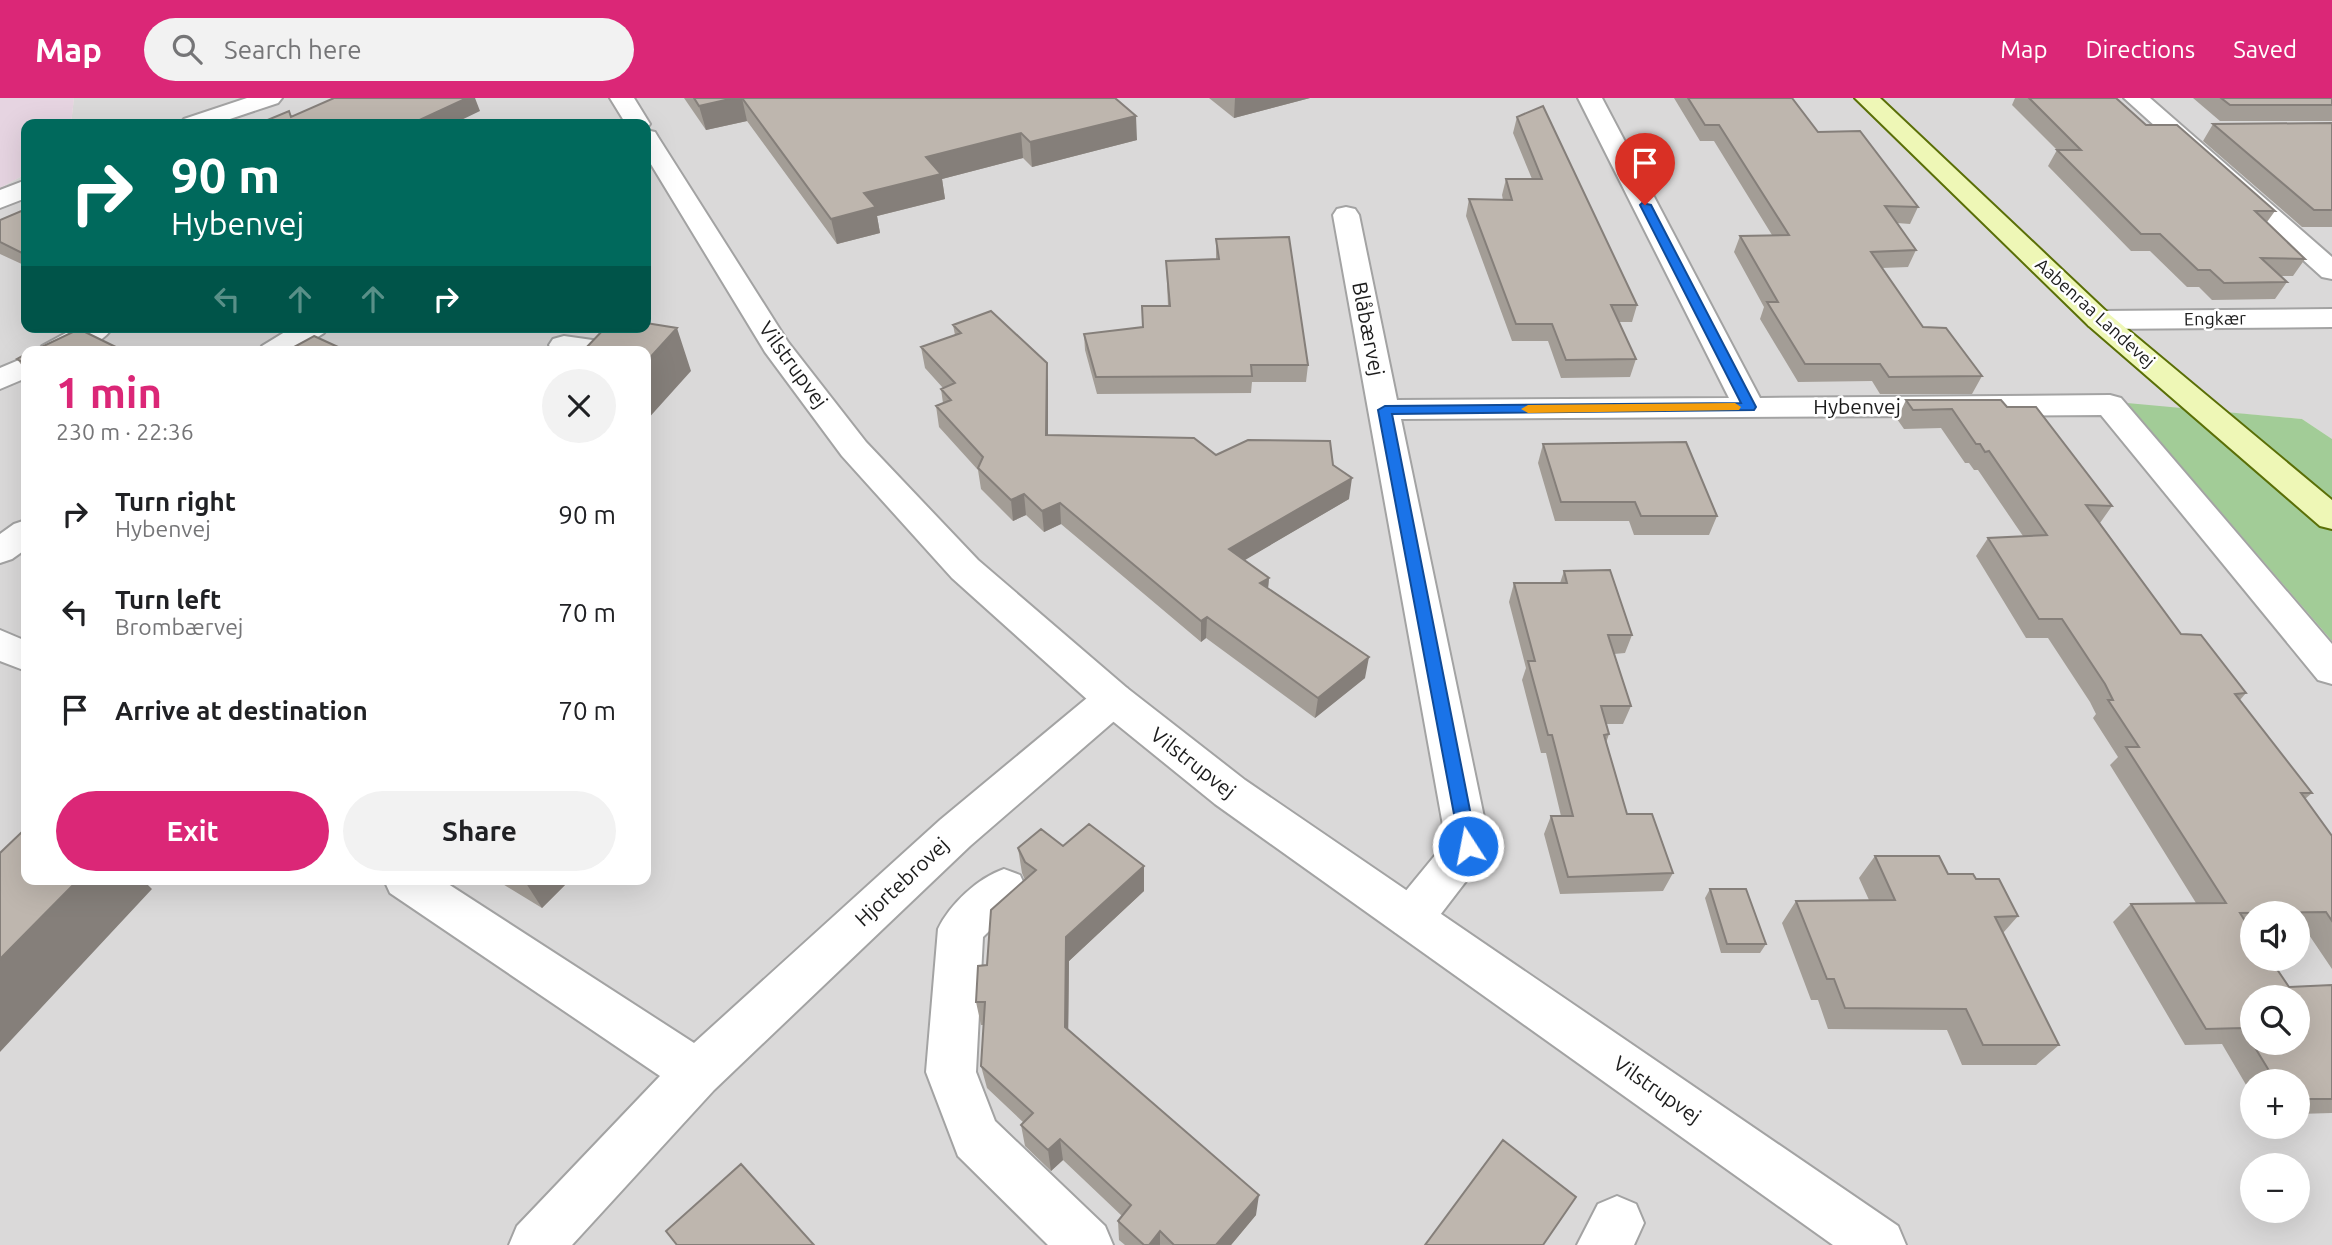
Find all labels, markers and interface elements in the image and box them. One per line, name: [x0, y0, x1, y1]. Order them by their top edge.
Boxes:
search box: [144, 18, 634, 81]
icon: search: [168, 30, 206, 68]
text: Map: [35, 31, 102, 68]
text: Search here: [224, 35, 362, 64]
text: Map: [2000, 36, 2047, 63]
text: Directions: [2085, 36, 2195, 63]
text: Saved: [2233, 36, 2297, 63]
pin: [1615, 133, 1675, 205]
icon: arrive: [1626, 144, 1664, 182]
icon: right: [56, 147, 147, 238]
text: 90 m: [171, 147, 280, 202]
text: Hybenvej: [171, 205, 304, 241]
street label: Aabenraa Landevej: [2032, 254, 2159, 371]
icon: left: [208, 280, 246, 318]
icon: ahead: [281, 280, 319, 318]
icon: ahead: [354, 280, 392, 318]
icon: right: [427, 280, 465, 318]
street label: Blåbærvej: [1348, 280, 1390, 378]
street label: Engkær: [2184, 307, 2246, 329]
street label: Vilstrupvej: [754, 316, 833, 412]
text: 1 min: [56, 369, 162, 416]
button: close: [542, 369, 616, 443]
street label: Hybenvej: [1813, 394, 1901, 418]
text: 230 m · 22:36: [56, 419, 194, 444]
text: Turn right: [115, 487, 236, 516]
icon: right: [56, 495, 94, 533]
text: 90 m: [558, 500, 616, 529]
text: Hybenvej: [115, 516, 211, 541]
text: Turn left: [115, 585, 221, 614]
icon: left: [56, 593, 94, 631]
text: 70 m: [558, 598, 616, 627]
text: Brombærvej: [115, 614, 243, 639]
icon: arrive: [56, 691, 94, 729]
text: Arrive at destination: [115, 696, 368, 725]
text: 70 m: [558, 696, 616, 725]
street label: Vilstrupvej: [1146, 722, 1241, 803]
button: Exit: [56, 791, 329, 871]
button: Share: [343, 791, 616, 871]
position arrow: [1431, 809, 1505, 883]
street label: Hjortebrovej: [850, 832, 953, 931]
map controls: [2240, 901, 2310, 1223]
button: sound: [2240, 901, 2310, 971]
button: search: [2240, 985, 2310, 1055]
street label: Vilstrupvej: [1609, 1050, 1706, 1128]
button: +: [2240, 1069, 2310, 1139]
button: −: [2240, 1153, 2310, 1223]

